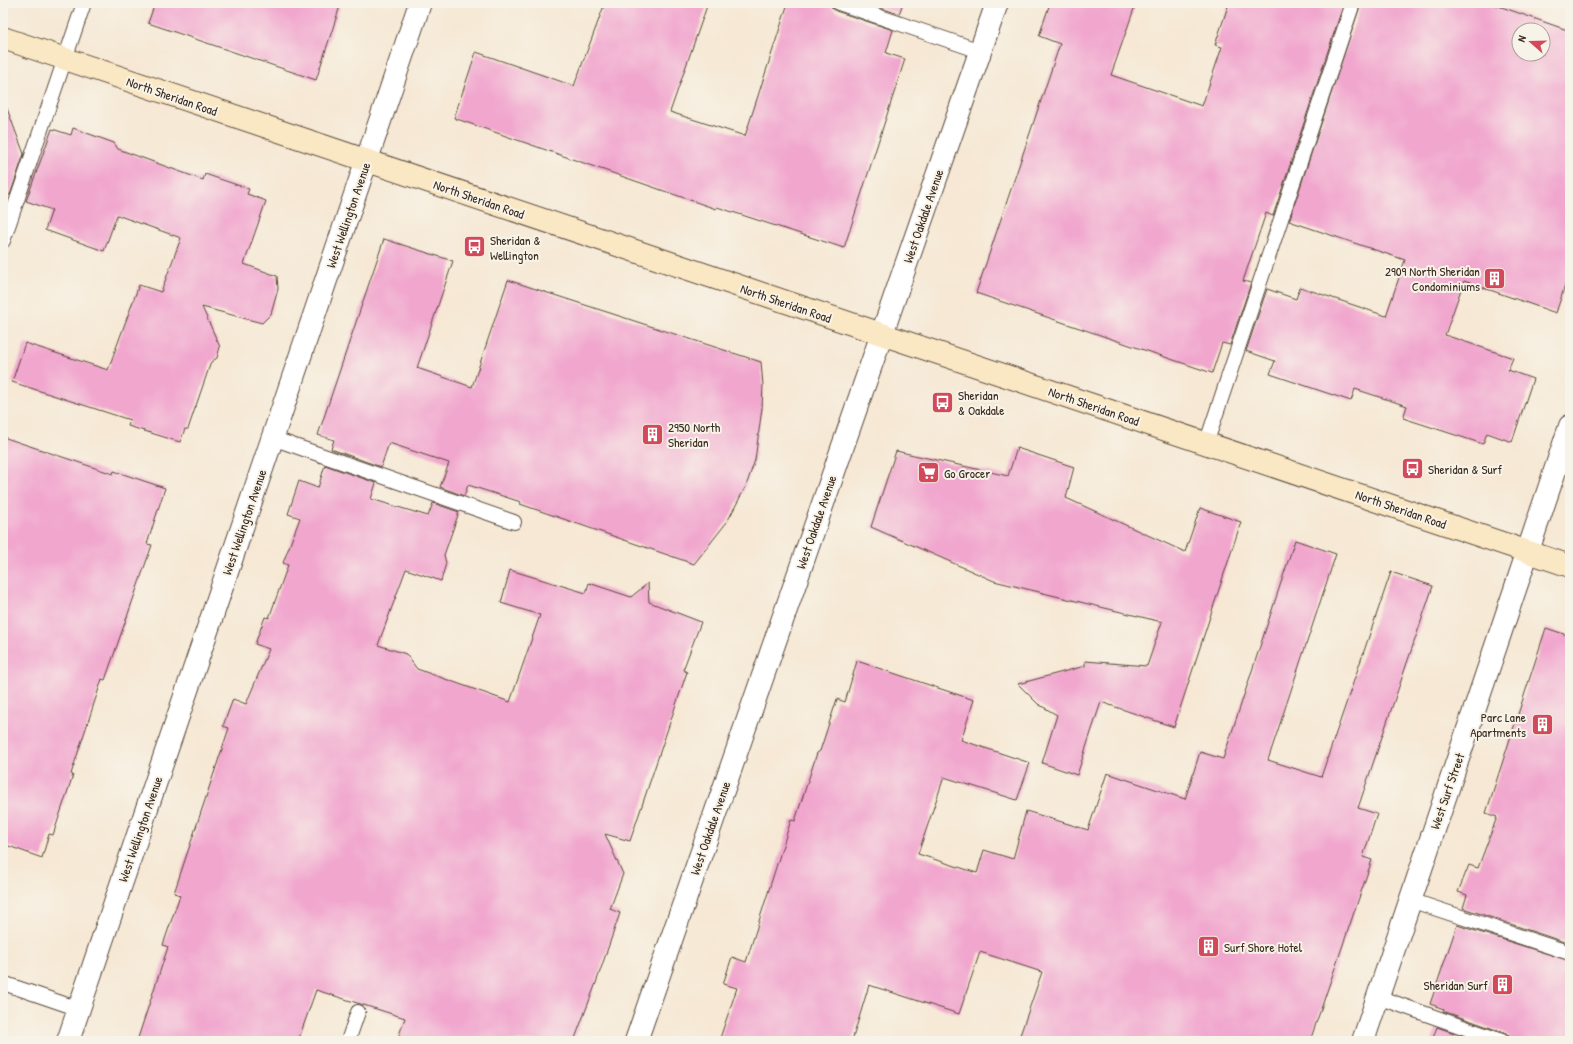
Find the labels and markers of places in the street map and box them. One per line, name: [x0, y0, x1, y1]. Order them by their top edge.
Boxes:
place label: Sheridan & Wellington: [490, 231, 541, 264]
bus stop icon: Sheridan & Wellington: [461, 234, 487, 260]
place label: 2909 North Sheridan Condominiums: [1385, 262, 1480, 295]
building icon: 2909 North Sheridan Condominiums: [1482, 265, 1508, 291]
place label: Sheridan & Oakdale: [958, 386, 1004, 419]
bus stop icon: Sheridan & Oakdale: [930, 389, 956, 415]
place label: 2950 North Sheridan: [668, 418, 721, 451]
building icon: 2950 North Sheridan: [639, 421, 665, 447]
bus stop icon: Sheridan & Surf: [1399, 456, 1425, 482]
supermarket icon: Go Grocer: [915, 460, 941, 486]
place label: Sheridan & Surf: [1428, 460, 1503, 478]
place label: Go Grocer: [944, 464, 990, 482]
place label: Parc Lane Apartments: [1470, 708, 1526, 741]
building icon: Parc Lane Apartments: [1529, 711, 1555, 737]
building icon: Surf Shore Hotel: [1196, 934, 1222, 960]
place label: Surf Shore Hotel: [1224, 938, 1303, 956]
building icon: Sheridan Surf: [1490, 972, 1516, 998]
place label: Sheridan Surf: [1424, 976, 1488, 994]

